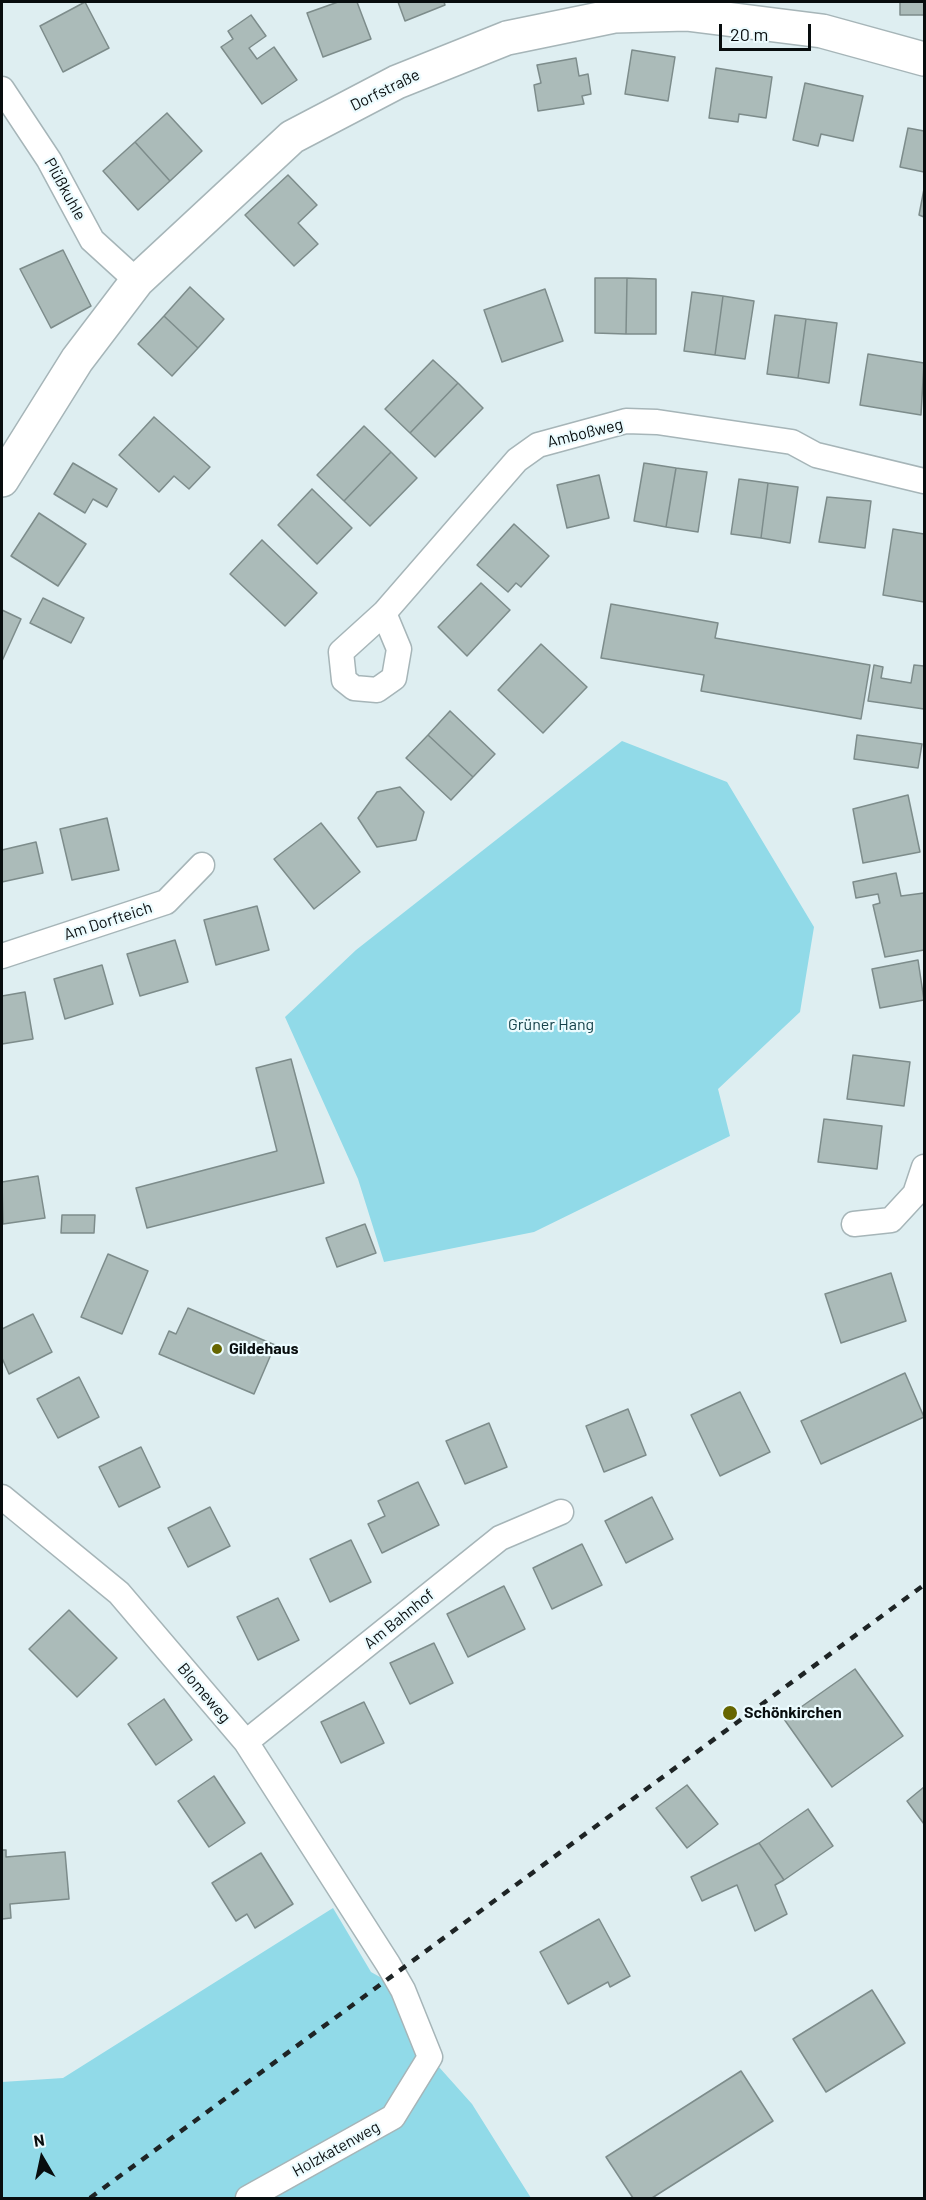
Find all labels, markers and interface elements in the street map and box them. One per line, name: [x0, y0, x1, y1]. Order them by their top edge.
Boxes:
scale bar: [722, 12, 814, 50]
text: 20 m: [730, 23, 768, 45]
street label: Dorfstraße: [347, 65, 423, 115]
street label: Plüßkuhle: [40, 155, 90, 223]
street label: Amboßweg: [545, 414, 625, 452]
street label: Am Dorfteich: [61, 898, 155, 944]
park label: Grüner Hang: [508, 1015, 594, 1035]
place label: Gildehaus: [229, 1339, 299, 1359]
marker: Gildehaus: [210, 1342, 224, 1356]
street label: Am Bahnhof: [360, 1585, 438, 1653]
street label: Blomeweg: [173, 1659, 235, 1727]
place label: Schönkirchen: [744, 1703, 842, 1723]
marker: Schönkirchen: [721, 1704, 739, 1722]
street label: Holzkatenweg: [289, 2117, 383, 2181]
north arrow: [12, 2128, 72, 2188]
text: N: [32, 2130, 46, 2150]

